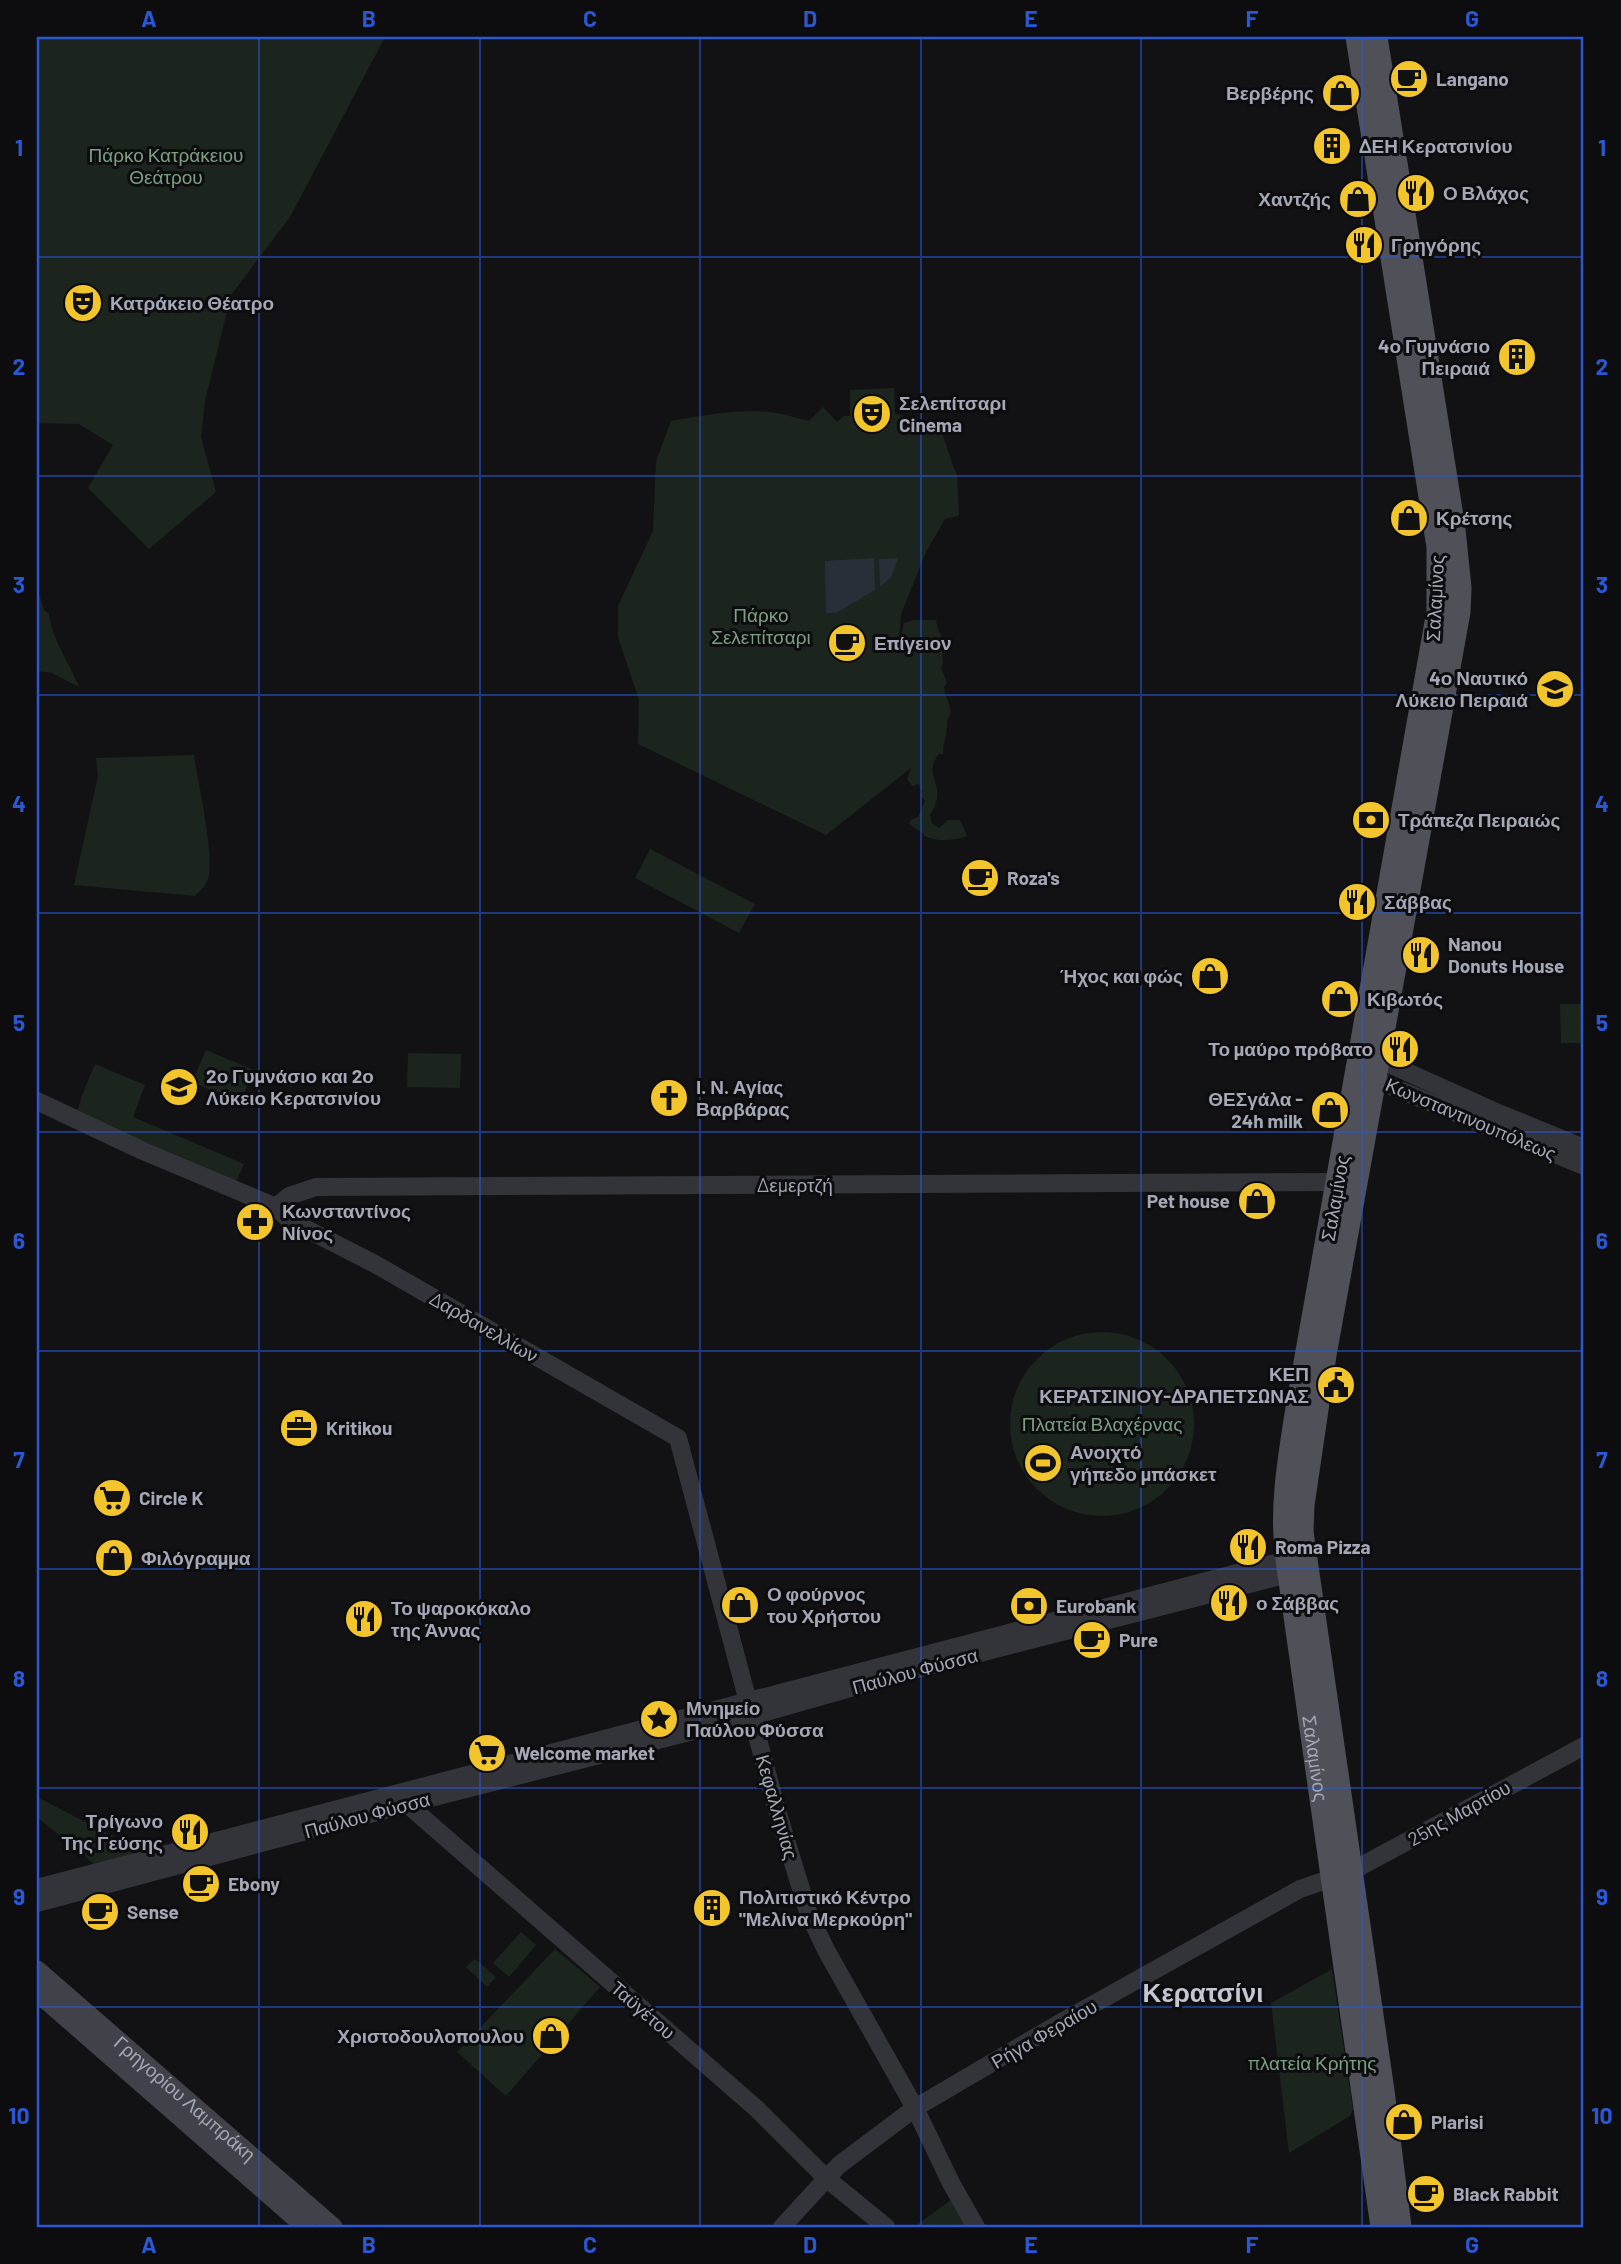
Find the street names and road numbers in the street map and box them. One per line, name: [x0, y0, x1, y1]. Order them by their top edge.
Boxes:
street label: Σαλαμίνος: [1421, 554, 1448, 642]
street label: Κωνσταντινουπόλεως: [1383, 1072, 1560, 1165]
street label: Σαλαμίνος: [1316, 1153, 1353, 1243]
street label: Δεμερτζή: [757, 1173, 833, 1196]
street label: Δαρδανελλίων: [426, 1286, 542, 1367]
street label: Παύλου Φύσσα: [850, 1643, 980, 1698]
street label: Σαλαμίνος: [1298, 1714, 1333, 1803]
street label: Κεφαλληνίας: [752, 1752, 803, 1862]
street label: 25ης Μαρτίου: [1404, 1775, 1514, 1850]
street label: Παύλου Φύσσα: [302, 1787, 432, 1842]
street label: Ταϋγέτου: [607, 1976, 680, 2044]
street label: Ρήγα Φεραίου: [987, 1994, 1101, 2073]
street label: Γρηγορίου Λαμπράκη: [110, 2030, 261, 2166]

